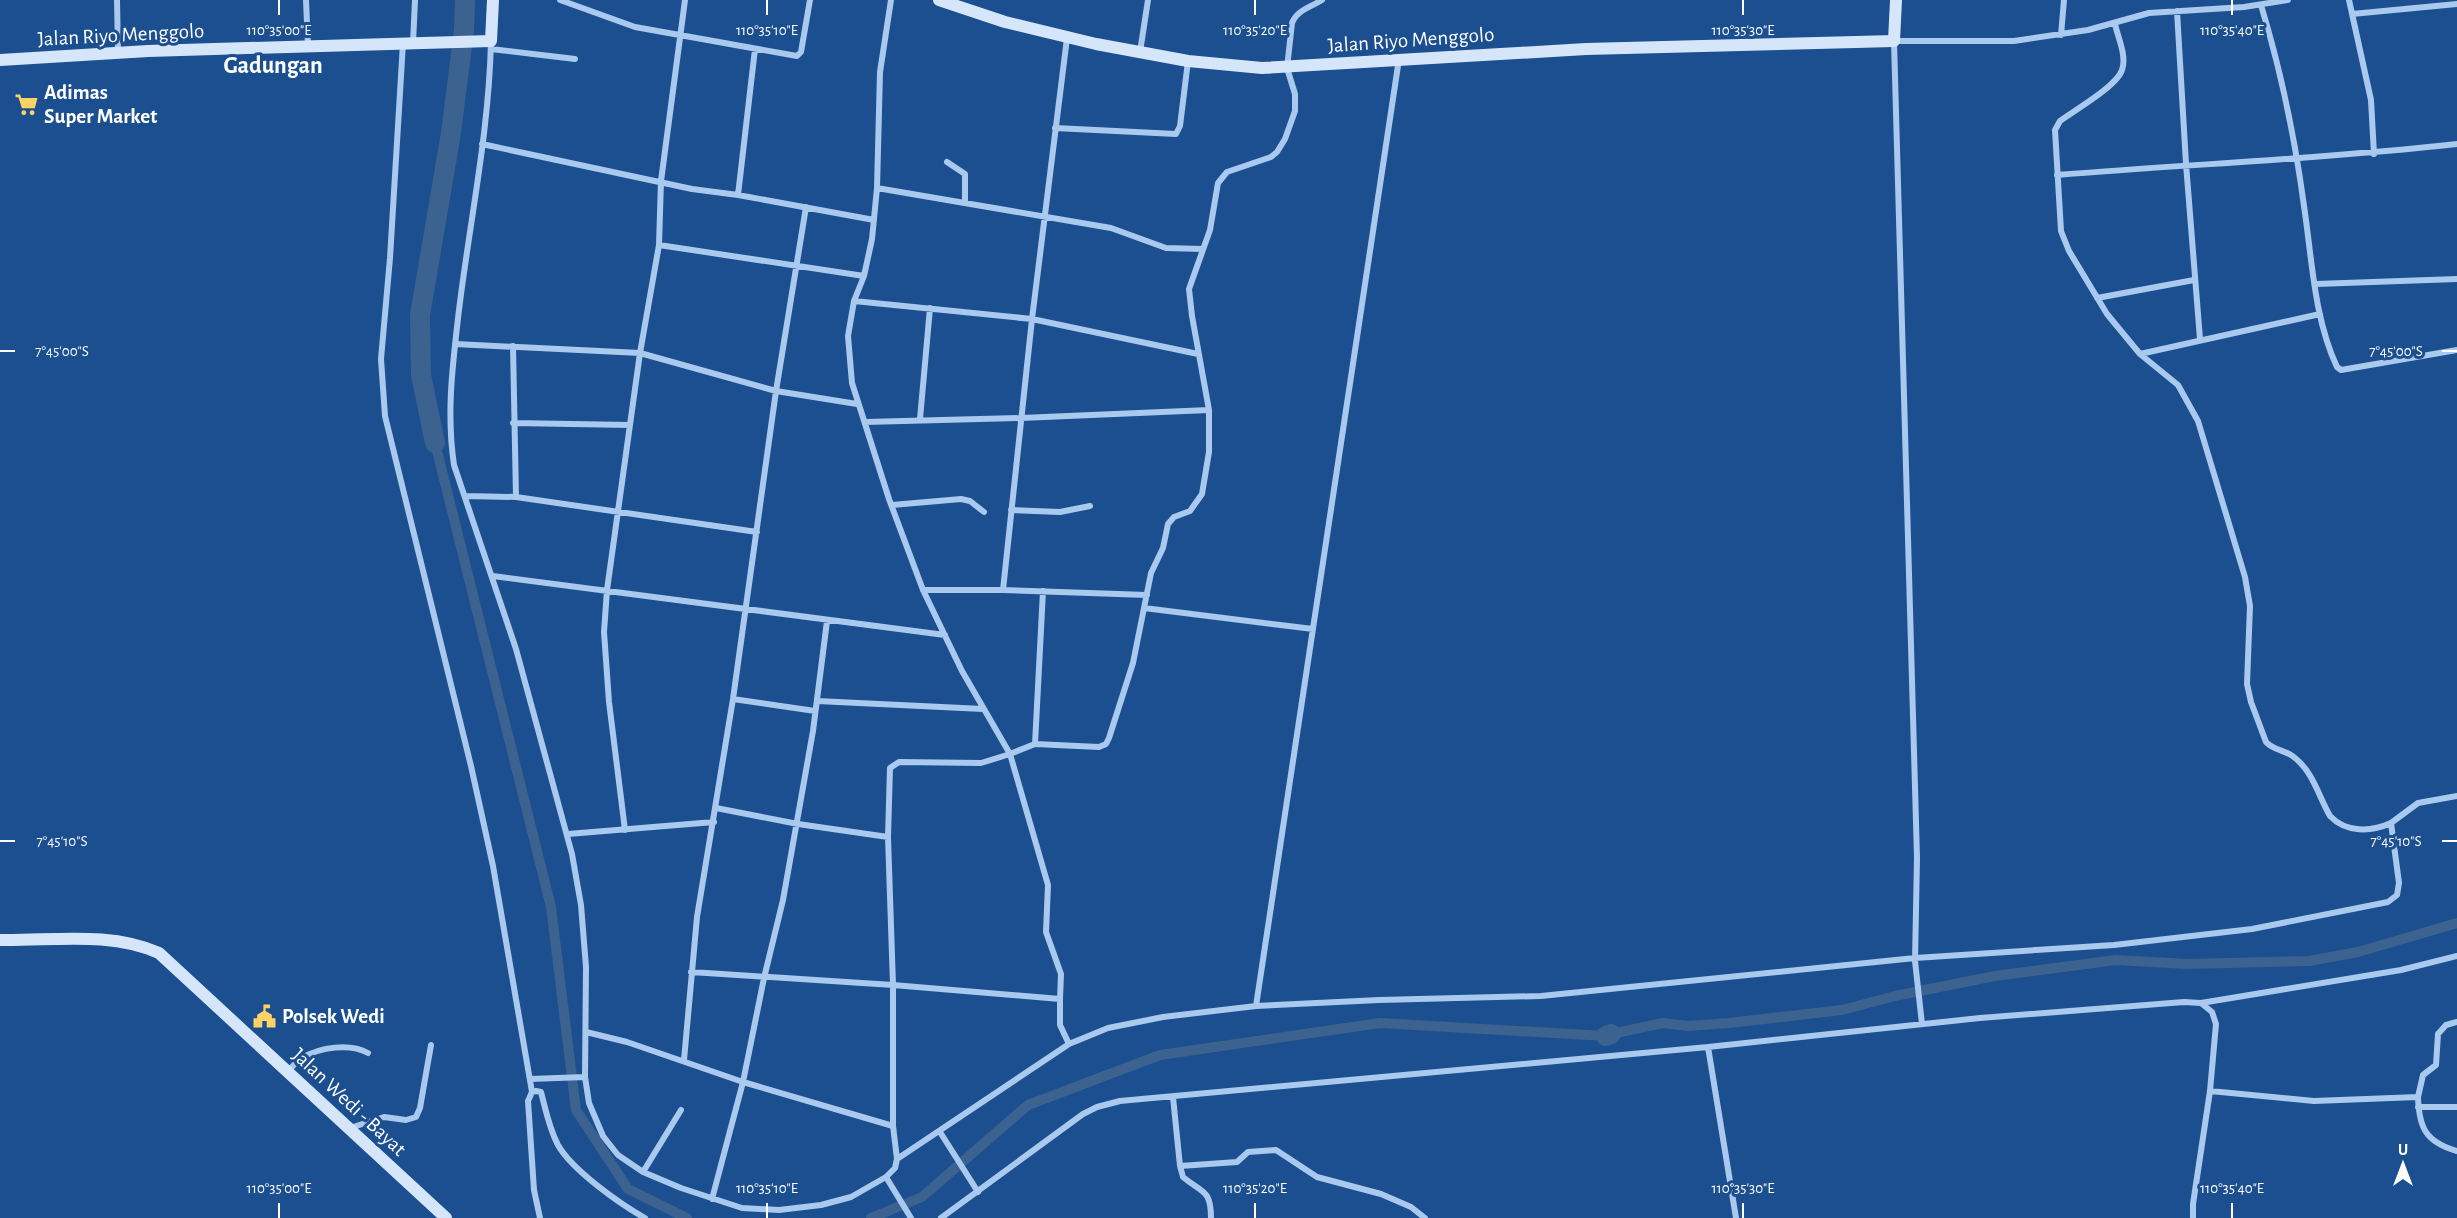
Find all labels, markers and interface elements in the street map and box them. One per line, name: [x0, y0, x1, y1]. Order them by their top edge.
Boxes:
street label: Jalan Riyo Menggolo: [37, 20, 205, 50]
text: 110°35'00"E: [247, 23, 311, 38]
text: 110°35'10"E: [736, 23, 798, 38]
text: 110°35'20"E: [1223, 23, 1287, 38]
text: 110°35'30"E: [1711, 23, 1775, 38]
text: 110°35'40"E: [2200, 23, 2264, 38]
street label: Jalan Riyo Menggolo: [1327, 24, 1495, 56]
district label: Gadungan: [223, 54, 323, 78]
place label: Adimas Super Market: [44, 82, 157, 127]
supermarket icon: Adimas Super Market: [13, 91, 39, 117]
text: 7°45'00"S: [35, 344, 89, 359]
text: 7°45'00"S: [2369, 344, 2423, 359]
text: 7°45'10"S: [37, 834, 88, 849]
text: 7°45'10"S: [2371, 834, 2422, 849]
public building icon: Polsek Wedi: [251, 1003, 277, 1029]
place label: Polsek Wedi: [282, 1006, 385, 1027]
street label: Jalan Wedi - Bayat: [288, 1044, 410, 1160]
north arrow: [2373, 1134, 2433, 1194]
text: U: [2398, 1142, 2408, 1158]
text: 110°35'00"E: [247, 1181, 311, 1196]
text: 110°35'10"E: [736, 1181, 798, 1196]
text: 110°35'20"E: [1223, 1181, 1287, 1196]
text: 110°35'30"E: [1711, 1181, 1775, 1196]
text: 110°35'40"E: [2200, 1181, 2264, 1196]

